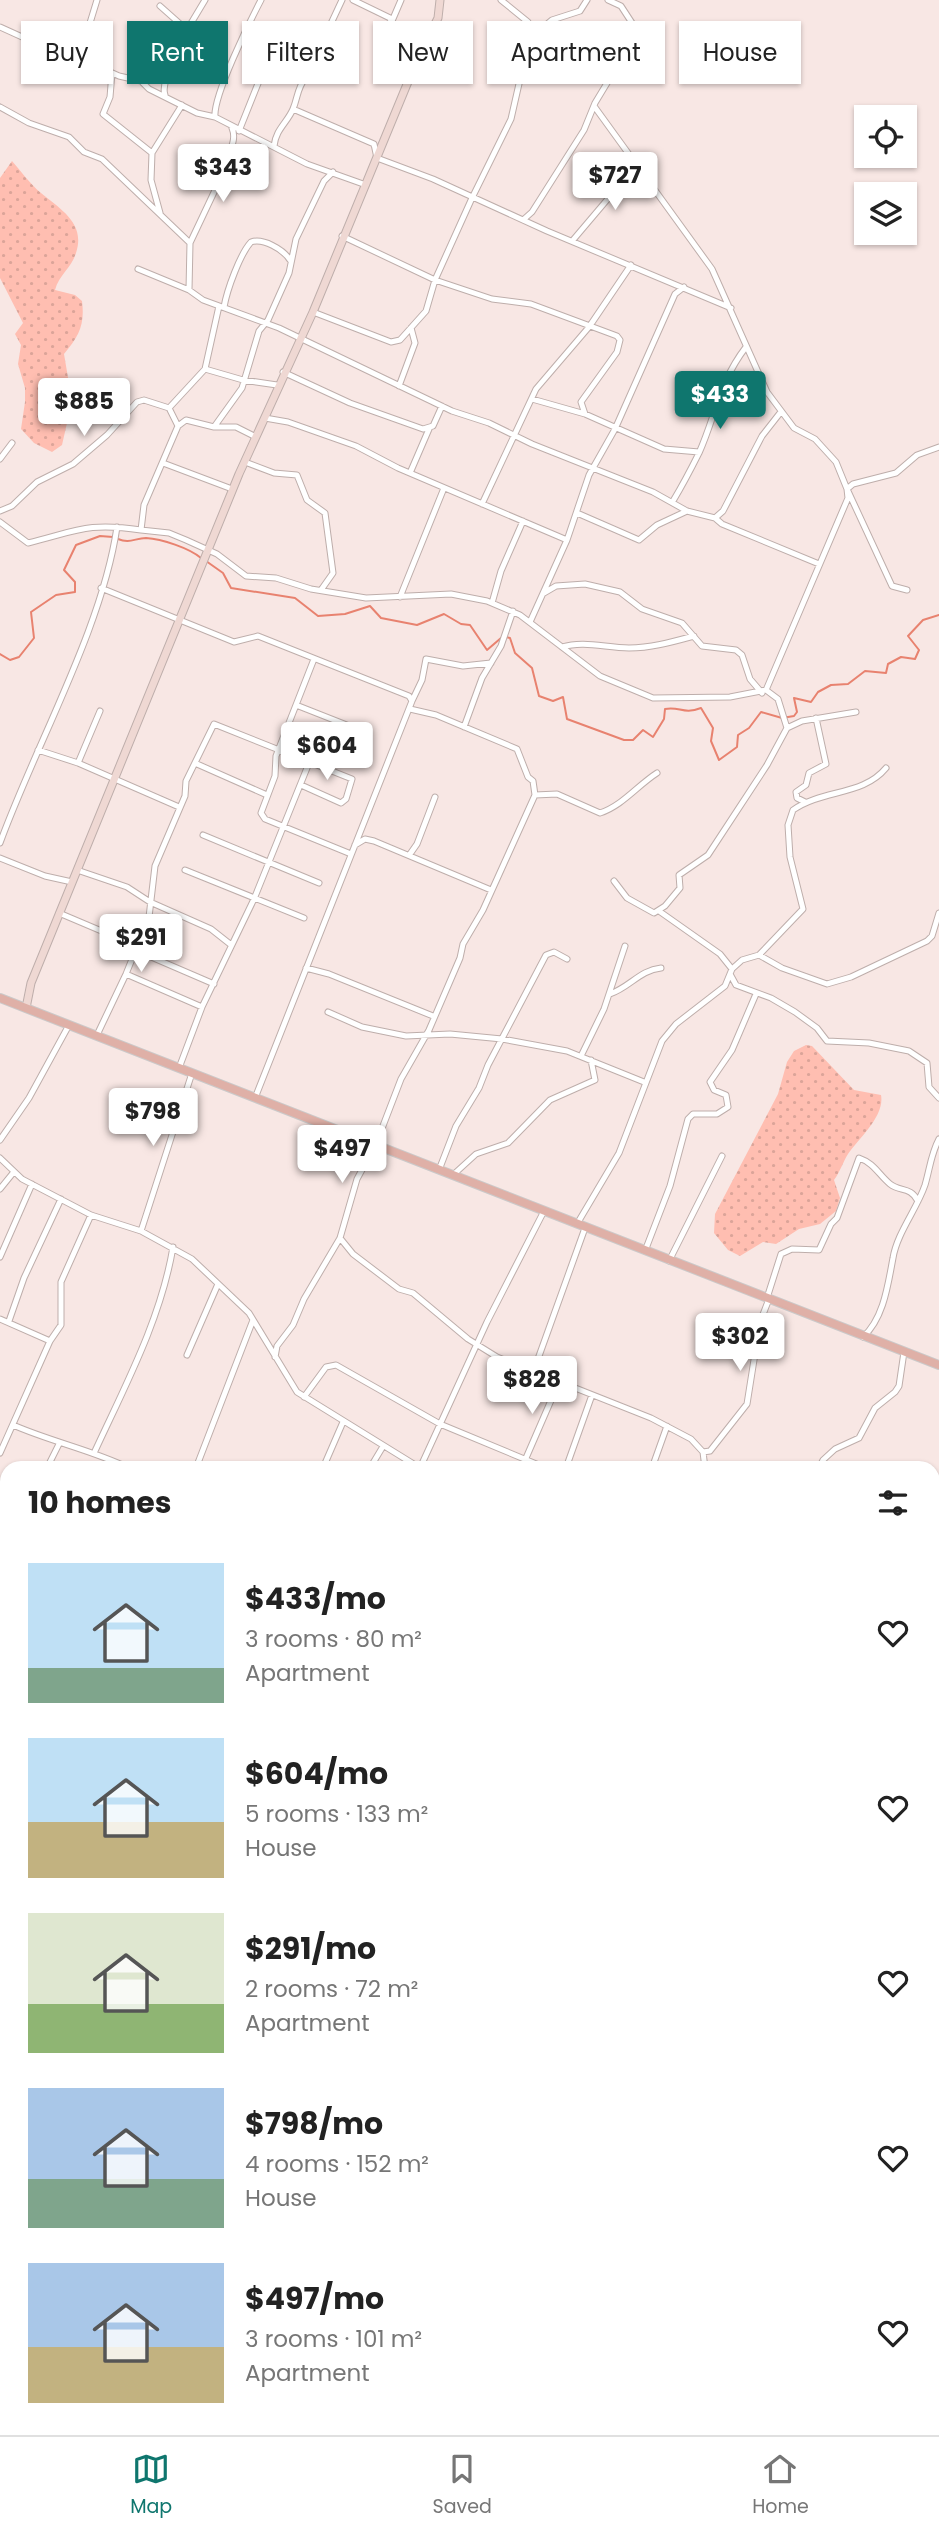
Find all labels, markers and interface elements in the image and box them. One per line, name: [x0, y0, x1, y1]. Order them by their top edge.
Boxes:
chip: Buy: [21, 21, 113, 84]
chip: Rent: [127, 21, 228, 84]
chip: Filters: [242, 21, 359, 84]
chip: New: [373, 21, 473, 84]
chip: Apartment: [487, 21, 665, 84]
chip: House: [679, 21, 801, 84]
map controls: [854, 105, 917, 245]
button: locate: [854, 105, 917, 168]
pin: $343: [182, 144, 264, 204]
text: $343: [194, 151, 252, 183]
pin: $727: [574, 152, 656, 212]
text: $727: [589, 159, 641, 191]
button: layers: [854, 182, 917, 245]
pin: $433: [679, 372, 761, 431]
pin: $885: [43, 378, 125, 438]
text: $433: [691, 378, 749, 410]
text: $885: [54, 385, 114, 417]
pin: $604: [286, 722, 368, 782]
text: $604: [297, 729, 357, 761]
pin: $291: [100, 914, 182, 974]
text: $291: [115, 921, 167, 953]
pin: $798: [112, 1088, 194, 1148]
text: $798: [125, 1095, 181, 1127]
pin: $497: [301, 1126, 383, 1185]
text: $497: [313, 1132, 371, 1164]
pin: $302: [699, 1314, 781, 1373]
text: $302: [711, 1320, 769, 1352]
pin: $828: [491, 1356, 573, 1416]
text: $828: [503, 1363, 561, 1395]
text: 10 homes: [28, 1481, 172, 1524]
icon: filters: [874, 1484, 912, 1522]
text: $433/mo: [245, 1577, 386, 1620]
icon: home: [84, 1591, 168, 1675]
icon: heart: [874, 1614, 912, 1652]
text: 3 rooms · 80 m²: [245, 1623, 422, 1655]
text: Apartment: [245, 1657, 370, 1689]
text: $604/mo: [245, 1752, 388, 1795]
icon: home: [84, 1766, 168, 1850]
icon: heart: [874, 1789, 912, 1827]
text: 5 rooms · 133 m²: [245, 1798, 428, 1830]
text: House: [245, 1832, 317, 1864]
text: $291/mo: [245, 1927, 376, 1970]
icon: home: [84, 1941, 168, 2025]
icon: heart: [874, 1964, 912, 2002]
text: 2 rooms · 72 m²: [245, 1973, 418, 2005]
text: Apartment: [245, 2007, 370, 2039]
text: $798/mo: [245, 2102, 383, 2145]
icon: home: [84, 2116, 168, 2200]
icon: heart: [874, 2139, 912, 2177]
text: 4 rooms · 152 m²: [245, 2148, 429, 2180]
text: House: [245, 2182, 317, 2214]
text: $497/mo: [245, 2277, 384, 2320]
icon: home: [84, 2291, 168, 2375]
icon: heart: [874, 2314, 912, 2352]
text: 3 rooms · 101 m²: [245, 2323, 422, 2355]
text: Apartment: [245, 2357, 370, 2389]
tab: Map: [130, 2450, 172, 2521]
tab: Saved: [433, 2450, 492, 2521]
tab: Home: [752, 2450, 809, 2521]

